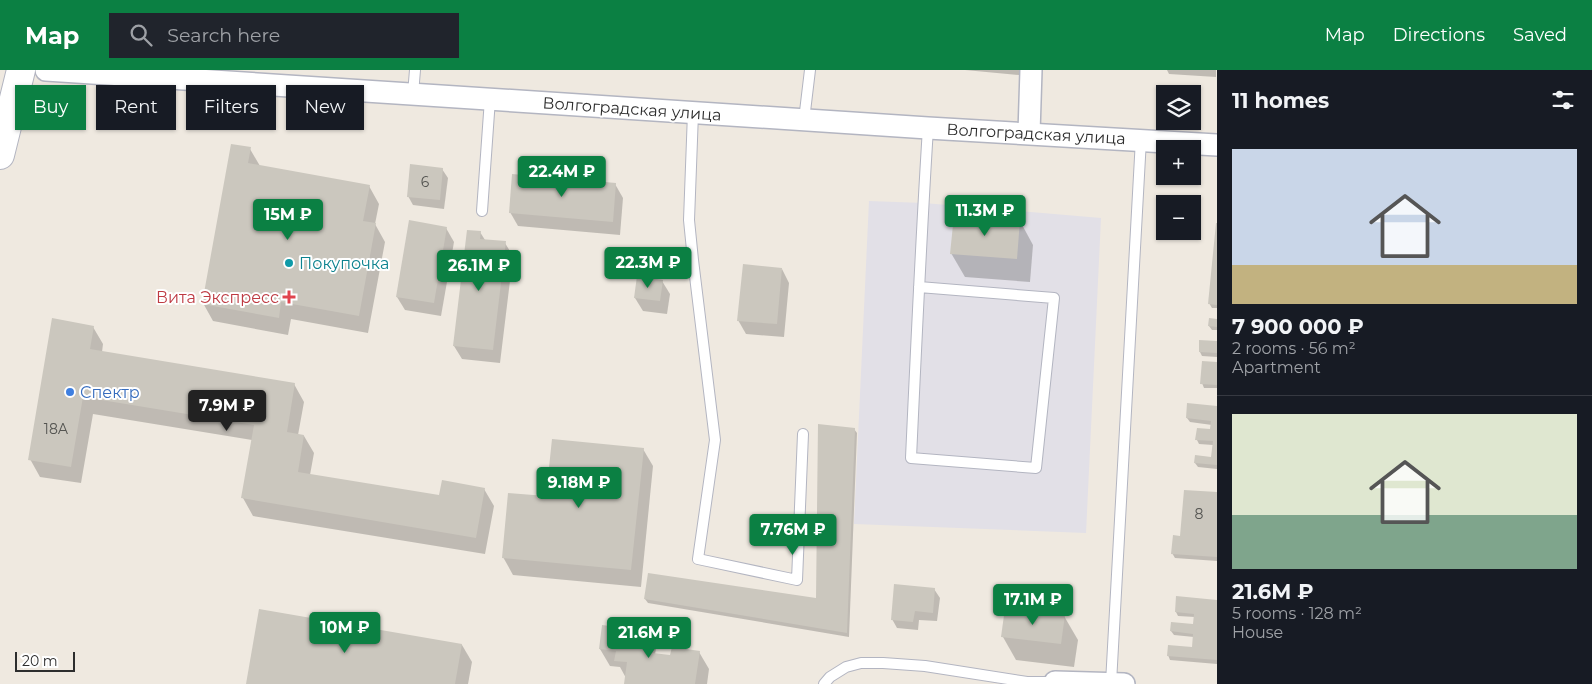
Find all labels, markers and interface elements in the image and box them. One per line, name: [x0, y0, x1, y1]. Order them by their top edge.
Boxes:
search box: [109, 13, 459, 58]
text: Map: [25, 21, 79, 50]
icon: search: [127, 21, 155, 49]
text: Search here: [167, 24, 280, 47]
text: Map: [1325, 24, 1365, 46]
text: Directions: [1393, 24, 1485, 46]
text: Saved: [1513, 24, 1567, 46]
chip: Buy: [15, 85, 86, 130]
chip: Rent: [96, 85, 176, 130]
chip: Filters: [186, 85, 276, 130]
chip: New: [286, 85, 364, 130]
map controls: [1156, 85, 1201, 240]
button: layers: [1156, 85, 1201, 130]
icon: filters: [1549, 86, 1577, 114]
text: 11 homes: [1232, 88, 1329, 113]
street label: Волгоградская улица: [542, 93, 722, 125]
street label: Волгоградская улица: [946, 120, 1126, 148]
button: +: [1156, 140, 1201, 185]
pin: 22.4M ₽: [516, 156, 608, 198]
text: 22.4M ₽: [529, 162, 595, 181]
house number: 6: [421, 173, 430, 191]
icon: home: [1360, 181, 1450, 271]
pin: 11.3M ₽: [939, 194, 1031, 237]
button: −: [1156, 195, 1201, 240]
pin: 15M ₽: [253, 198, 323, 241]
text: 11.3M ₽: [956, 201, 1014, 220]
text: 15M ₽: [264, 205, 312, 224]
pin: 22.3M ₽: [602, 246, 694, 289]
pin: 26.1M ₽: [433, 250, 525, 292]
text: 22.3M ₽: [615, 253, 681, 272]
place label: Покупочка: [299, 254, 389, 273]
text: 26.1M ₽: [448, 256, 510, 275]
marker: Покупочка: [283, 257, 295, 269]
place label: Вита Экспресс: [156, 288, 279, 307]
marker: Вита Экспресс: [283, 291, 295, 303]
text: 7 900 000 ₽: [1232, 314, 1364, 339]
text: 2 rooms · 56 m²: [1232, 339, 1356, 358]
text: Apartment: [1232, 358, 1321, 377]
place label: Спектр: [80, 383, 140, 402]
marker: Спектр: [64, 386, 76, 398]
pin: 7.9M ₽: [186, 390, 268, 432]
text: 7.9M ₽: [199, 396, 255, 415]
house number: 18А: [44, 420, 69, 438]
icon: home: [1360, 447, 1450, 537]
pin: 9.18M ₽: [533, 466, 625, 509]
text: 9.18M ₽: [548, 473, 610, 492]
house number: 8: [1195, 505, 1204, 523]
pin: 7.76M ₽: [747, 514, 839, 556]
text: 7.76M ₽: [760, 520, 826, 539]
text: 21.6M ₽: [1232, 579, 1314, 604]
pin: 17.1M ₽: [987, 584, 1079, 626]
text: 17.1M ₽: [1004, 590, 1062, 609]
text: 5 rooms · 128 m²: [1232, 604, 1362, 623]
pin: 10M ₽: [310, 612, 380, 654]
pin: 21.6M ₽: [603, 616, 695, 659]
text: 10M ₽: [320, 618, 370, 637]
text: 21.6M ₽: [618, 623, 680, 642]
text: House: [1232, 623, 1283, 642]
scale bar: [15, 649, 75, 672]
text: 20 m: [22, 652, 58, 670]

